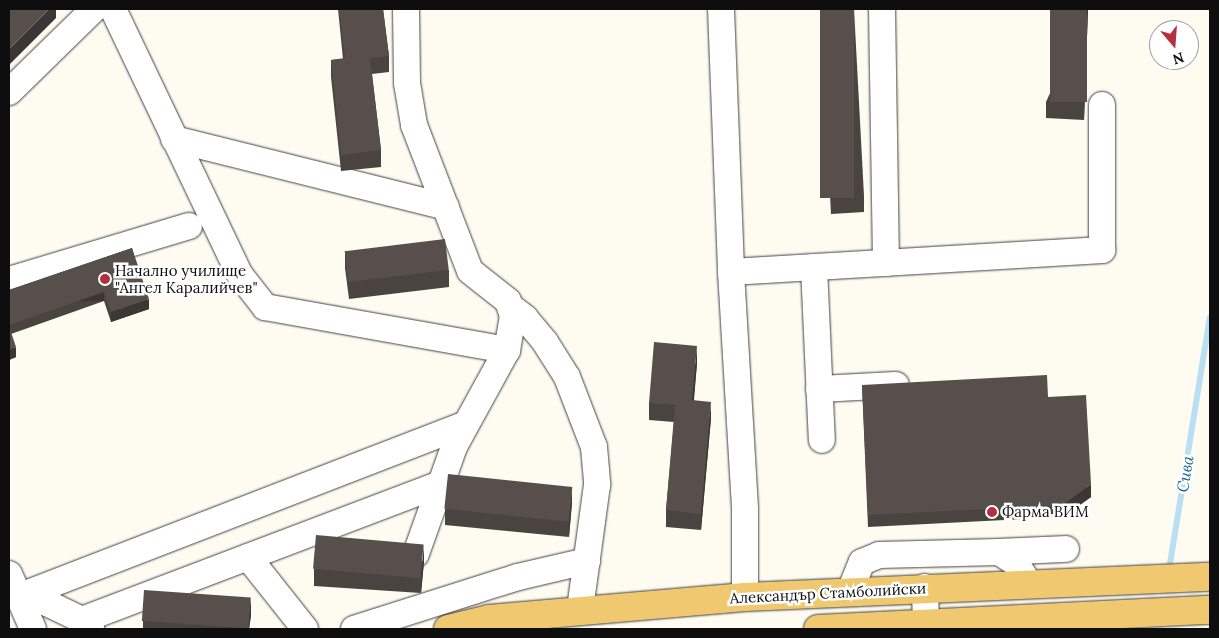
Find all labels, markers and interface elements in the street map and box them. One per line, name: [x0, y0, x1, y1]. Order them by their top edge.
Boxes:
north arrow: [1149, 20, 1199, 70]
text: N: [1170, 48, 1186, 69]
place label: Начално училище "Ангел Каралийчев": [115, 261, 258, 296]
marker: Начално училище "Ангел Каралийчев": [99, 273, 111, 285]
water label: Сива: [1173, 454, 1197, 494]
place label: Фарма ВИМ: [1002, 503, 1089, 521]
marker: Фарма ВИМ: [986, 506, 998, 518]
street label: Александър Стамболийски: [729, 579, 927, 607]

